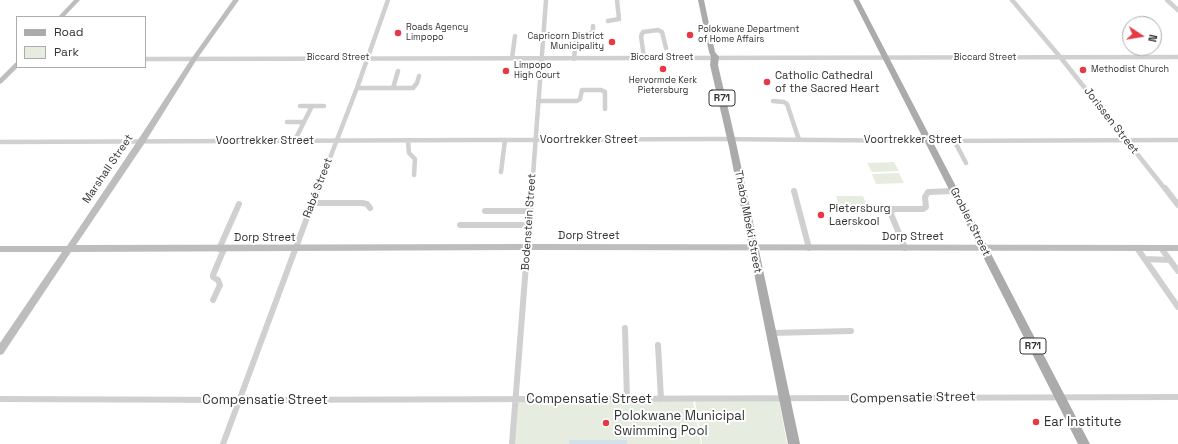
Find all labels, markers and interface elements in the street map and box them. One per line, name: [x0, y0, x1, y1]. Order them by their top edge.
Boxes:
legend: [16, 16, 146, 68]
north arrow: [1122, 16, 1162, 56]
place label: Roads Agency Limpopo: [406, 23, 468, 44]
text: Road: [54, 24, 83, 40]
place label: Polokwane Department of Home Affairs: [698, 25, 799, 46]
marker: Roads Agency Limpopo: [393, 28, 403, 38]
marker: Polokwane Department of Home Affairs: [685, 30, 695, 40]
place label: Capricorn District Municipality: [528, 32, 604, 53]
text: N: [1145, 33, 1160, 43]
marker: Capricorn District Municipality: [607, 37, 617, 47]
text: Park: [54, 44, 79, 60]
street label: Biccard Street: [307, 53, 369, 63]
street label: Biccard Street: [631, 53, 693, 63]
street label: Biccard Street: [954, 53, 1016, 63]
place label: Limpopo High Court: [514, 61, 560, 82]
marker: Hervormde Kerk Pietersburg: [658, 64, 668, 74]
marker: Methodist Church: [1078, 65, 1088, 75]
place label: Methodist Church: [1091, 65, 1169, 75]
marker: Limpopo High Court: [501, 66, 511, 76]
place label: Catholic Cathedral of the Sacred Heart: [775, 69, 880, 95]
place label: Hervormde Kerk Pietersburg: [629, 76, 697, 97]
marker: Catholic Cathedral of the Sacred Heart: [762, 77, 772, 87]
street label: Jorissen Street: [1081, 85, 1141, 157]
road number: R71: [709, 90, 735, 106]
street label: Marshall Street: [80, 132, 136, 206]
street label: Voortrekker Street: [540, 133, 638, 147]
street label: Voortrekker Street: [864, 133, 962, 147]
street label: Voortrekker Street: [216, 134, 314, 148]
street label: Rabé Street: [300, 156, 336, 220]
street label: Thabo Mbeki Street: [732, 169, 764, 275]
street label: Bodenstein Street: [519, 173, 539, 271]
street label: Grobler Street: [947, 186, 993, 258]
place label: Pietersburg Laerskool: [829, 202, 891, 228]
marker: Pietersburg Laerskool: [816, 210, 826, 220]
street label: Dorp Street: [558, 229, 620, 243]
street label: Dorp Street: [882, 230, 944, 244]
street label: Dorp Street: [234, 231, 296, 245]
road number: R71: [1020, 338, 1046, 354]
street label: Compensatie Street: [850, 389, 976, 407]
street label: Compensatie Street: [526, 391, 652, 407]
street label: Compensatie Street: [202, 392, 328, 408]
place label: Polokwane Municipal Swimming Pool: [614, 408, 745, 439]
place label: Ear Institute: [1044, 414, 1121, 430]
marker: Ear Institute: [1031, 417, 1041, 427]
marker: Polokwane Municipal Swimming Pool: [601, 418, 611, 428]

